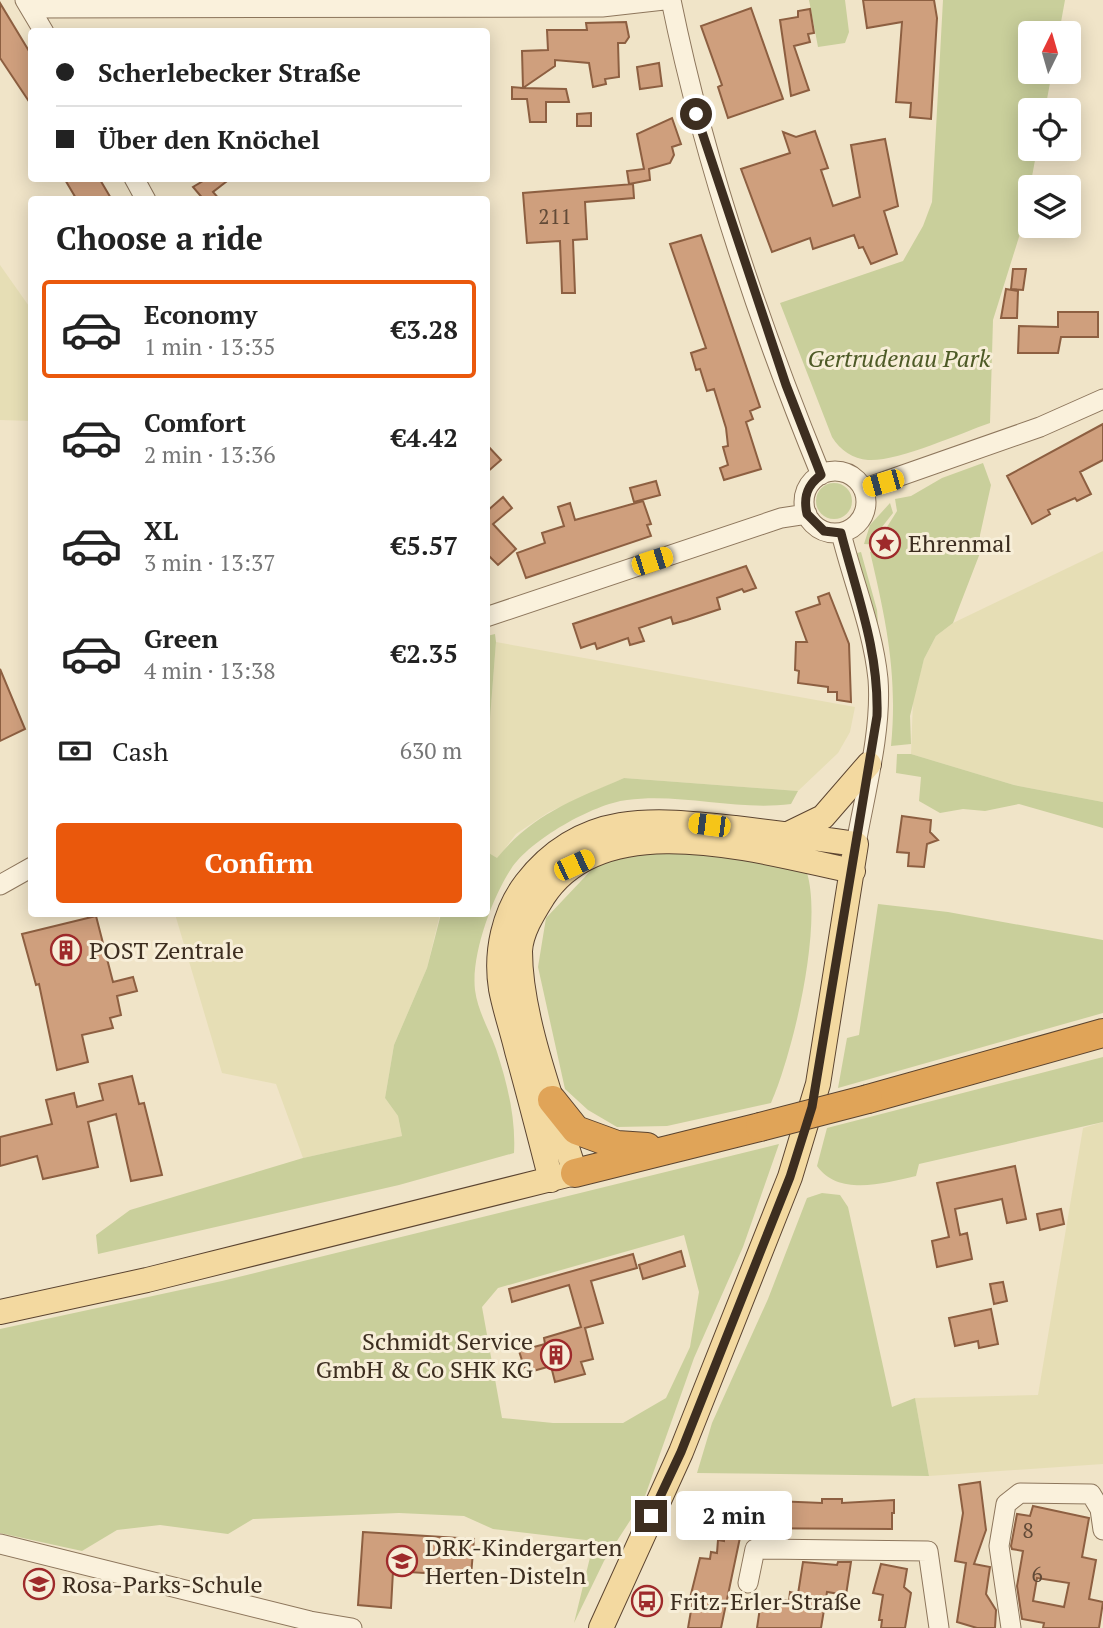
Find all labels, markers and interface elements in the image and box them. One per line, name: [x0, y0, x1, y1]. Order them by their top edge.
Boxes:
north arrow: [1018, 21, 1082, 84]
map controls: [1018, 21, 1081, 238]
text: Scherlebecker Straße: [98, 55, 361, 89]
route start: [680, 98, 712, 130]
button: locate: [1018, 98, 1081, 161]
text: Über den Knöchel: [98, 122, 320, 156]
button: layers: [1018, 175, 1081, 238]
house number: 211: [538, 202, 572, 230]
text: Choose a ride: [56, 217, 263, 259]
text: Economy: [144, 297, 257, 331]
icon: car: [60, 298, 123, 361]
text: €3.28: [392, 312, 458, 346]
text: 1 min · 13:35: [144, 331, 276, 362]
park label: Gertrudenau Park: [808, 342, 991, 374]
text: Comfort: [144, 405, 246, 439]
icon: car: [60, 406, 123, 469]
text: €4.42: [392, 420, 458, 454]
text: 2 min · 13:36: [144, 439, 276, 470]
car: [860, 467, 907, 499]
text: XL: [144, 513, 178, 547]
icon: car: [60, 514, 123, 577]
place icon: Ehrenmal: [868, 526, 902, 560]
place label: Ehrenmal: [908, 527, 1012, 559]
text: €5.57: [392, 528, 458, 562]
car: [629, 545, 676, 577]
text: 3 min · 13:37: [144, 547, 276, 578]
text: Green: [144, 621, 218, 655]
icon: car: [60, 622, 123, 685]
text: €2.35: [392, 636, 458, 670]
text: 4 min · 13:38: [144, 655, 276, 686]
icon: cash: [56, 732, 94, 770]
text: Cash: [112, 734, 168, 768]
text: 630 m: [400, 735, 462, 766]
car: [687, 812, 732, 838]
button: Confirm: [56, 823, 462, 903]
car: [551, 847, 598, 883]
building icon: POST Zentrale: [49, 933, 83, 967]
place label: POST Zentrale: [89, 934, 244, 966]
place label: Schmidt Service GmbH & Co SHK KG: [316, 1325, 533, 1385]
building icon: Schmidt Service GmbH & Co SHK KG: [539, 1338, 573, 1372]
callout: 2 min: [676, 1492, 791, 1540]
route end: [635, 1500, 667, 1532]
text: 2 min: [703, 1500, 765, 1531]
house number: 8: [1022, 1516, 1034, 1544]
place label: DRK-Kindergarten Herten-Disteln: [425, 1531, 623, 1591]
school or university icon: DRK-Kindergarten Herten-Disteln: [385, 1544, 419, 1578]
house number: 6: [1031, 1560, 1043, 1588]
school or university icon: Rosa-Parks-Schule: [22, 1567, 56, 1601]
place label: Rosa-Parks-Schule: [62, 1568, 263, 1600]
bus stop icon: Fritz-Erler-Straße: [630, 1584, 664, 1618]
place label: Fritz-Erler-Straße: [670, 1585, 861, 1617]

